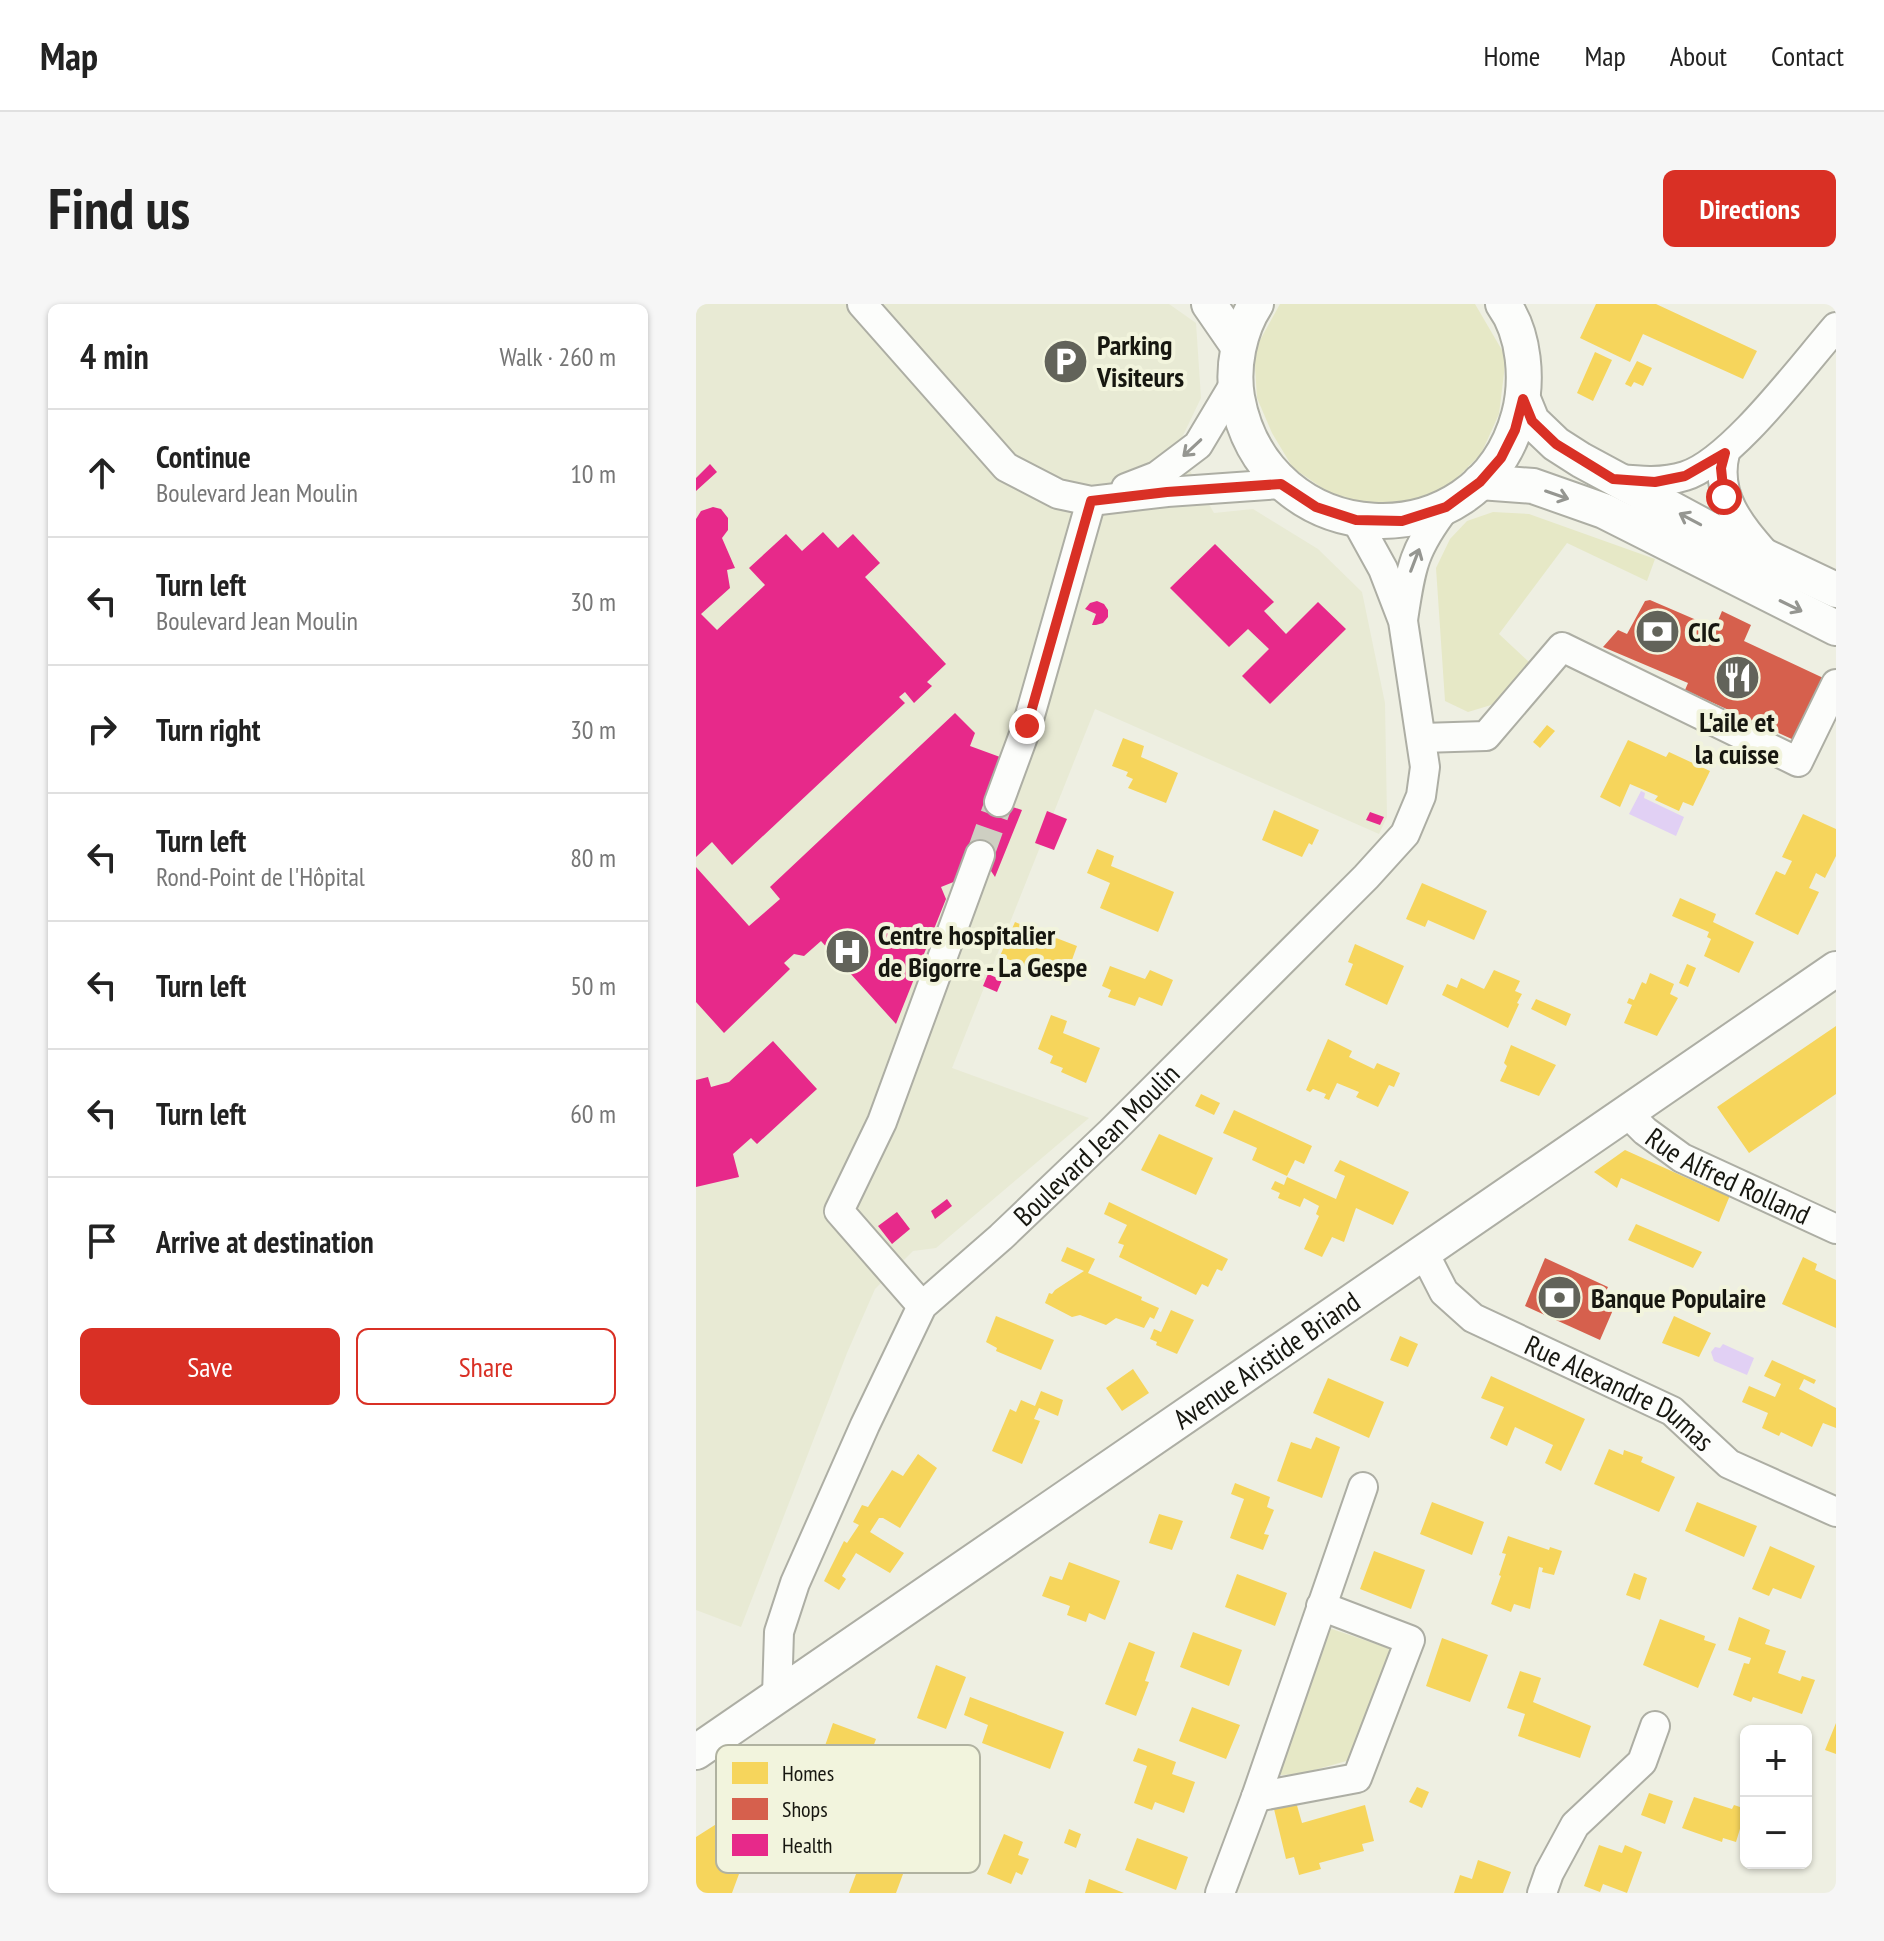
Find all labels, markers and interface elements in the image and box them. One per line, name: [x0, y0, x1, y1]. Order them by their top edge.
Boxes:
text: Map: [40, 31, 98, 80]
text: Home: [1484, 37, 1540, 74]
text: Map: [1584, 37, 1626, 74]
text: About: [1670, 37, 1727, 74]
text: Contact: [1771, 37, 1844, 74]
button: Directions: [1663, 170, 1836, 247]
text: Find us: [48, 172, 190, 244]
place label: Parking Visiteurs: [1096, 326, 1184, 395]
text: 4 min: [80, 334, 149, 378]
parking icon: Parking Visiteurs: [1042, 337, 1090, 385]
text: Walk · 260 m: [499, 340, 616, 373]
text: Continue: [156, 437, 251, 476]
one-way arrow: [1182, 438, 1202, 457]
icon: ahead: [80, 451, 124, 495]
text: 10 m: [570, 457, 616, 490]
text: Boulevard Jean Moulin: [156, 476, 358, 509]
route start: [1706, 479, 1742, 515]
one-way arrow: [1544, 488, 1569, 503]
one-way arrow: [1679, 511, 1703, 527]
one-way arrow: [1409, 548, 1423, 573]
text: Turn left: [156, 565, 246, 604]
icon: left: [80, 579, 124, 623]
text: 30 m: [570, 585, 616, 618]
one-way arrow: [1779, 599, 1803, 614]
text: Boulevard Jean Moulin: [156, 604, 358, 637]
bank icon: CIC: [1633, 608, 1681, 656]
place label: CIC: [1688, 613, 1720, 650]
restaurant icon: L'aile et la cuisse: [1713, 654, 1761, 702]
place label: L'aile et la cuisse: [1695, 703, 1779, 772]
icon: right: [80, 707, 124, 751]
route end: [1009, 708, 1045, 744]
text: Turn right: [156, 710, 260, 749]
text: 30 m: [570, 713, 616, 746]
text: Turn left: [156, 821, 246, 860]
icon: left: [80, 835, 124, 879]
text: 80 m: [570, 841, 616, 874]
text: Rond-Point de l'Hôpital: [156, 860, 365, 893]
place label: Centre hospitalier de Bigorre - La Gespe: [878, 916, 1088, 985]
hospital icon: Centre hospitalier de Bigorre - La Gespe: [823, 927, 871, 975]
icon: left: [80, 963, 124, 1007]
text: Turn left: [156, 966, 246, 1005]
text: 50 m: [570, 969, 616, 1002]
street label: Boulevard Jean Moulin: [1005, 1055, 1187, 1234]
icon: left: [80, 1091, 124, 1135]
text: Turn left: [156, 1094, 246, 1133]
text: 60 m: [570, 1097, 616, 1130]
street label: Rue Alfred Rolland: [1639, 1119, 1816, 1233]
icon: arrive: [80, 1219, 124, 1263]
text: Arrive at destination: [156, 1222, 374, 1261]
bank icon: Banque Populaire: [1536, 1274, 1584, 1322]
place label: Banque Populaire: [1591, 1279, 1766, 1316]
street label: Avenue Aristide Briand: [1166, 1283, 1367, 1437]
street label: Rue Alexandre Dumas: [1519, 1326, 1722, 1459]
button: Save: [80, 1328, 340, 1405]
button: Share: [356, 1328, 616, 1405]
map controls: [1740, 1725, 1812, 1869]
button: +: [1740, 1725, 1812, 1797]
legend: [716, 1745, 980, 1873]
text: Homes: [782, 1759, 834, 1787]
text: Shops: [782, 1795, 828, 1823]
button: −: [1740, 1797, 1812, 1869]
text: Health: [782, 1831, 833, 1859]

